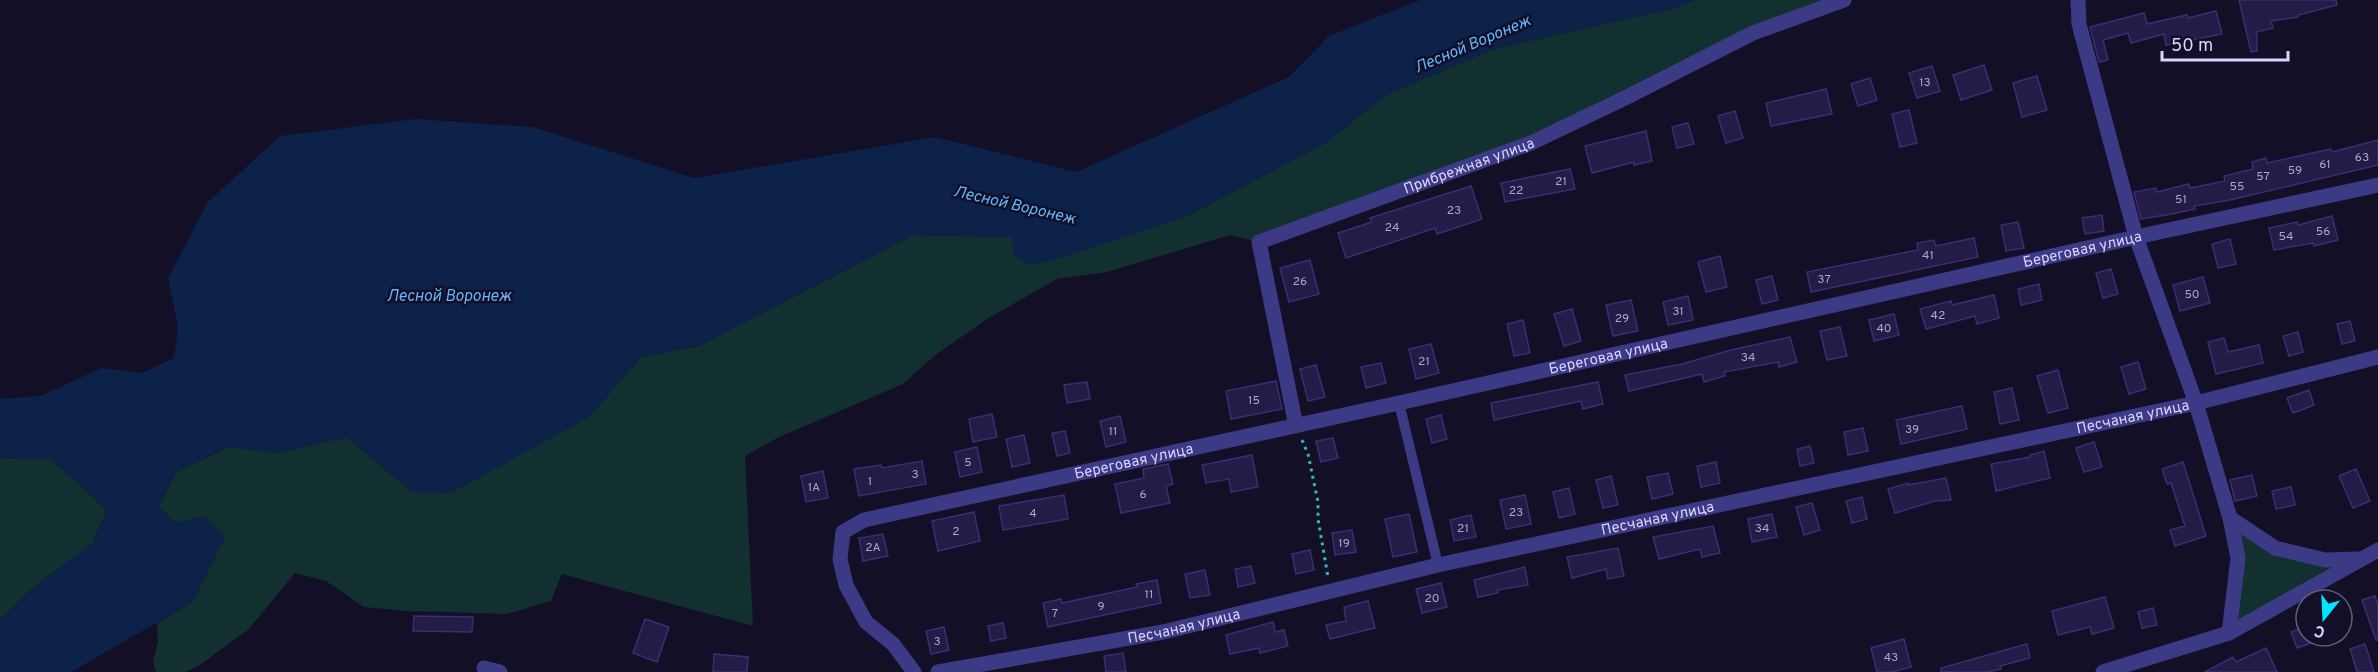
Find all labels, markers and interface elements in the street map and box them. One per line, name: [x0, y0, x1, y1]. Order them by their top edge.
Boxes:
water label: Лесной Воронеж: [1411, 11, 1535, 78]
scale bar: [2162, 24, 2288, 62]
text: 50 m: [2171, 35, 2213, 58]
house number: 13: [1919, 75, 1931, 91]
street label: Прибрежная улица: [1401, 135, 1537, 200]
house number: 63: [2355, 150, 2369, 166]
house number: 61: [2319, 157, 2331, 173]
house number: 59: [2288, 163, 2302, 179]
house number: 57: [2256, 169, 2270, 185]
house number: 21: [1555, 174, 1567, 190]
house number: 55: [2230, 179, 2244, 195]
water label: Лесной Воронеж: [951, 182, 1078, 230]
house number: 22: [1509, 183, 1523, 199]
house number: 51: [2175, 192, 2187, 208]
house number: 23: [1447, 203, 1461, 219]
house number: 24: [1385, 220, 1399, 236]
house number: 56: [2316, 224, 2330, 240]
street label: Береговая улица: [2021, 228, 2144, 273]
house number: 54: [2278, 229, 2294, 245]
house number: 41: [1922, 248, 1934, 264]
house number: 37: [1817, 272, 1831, 288]
house number: 26: [1293, 274, 1307, 290]
water label: Лесной Воронеж: [387, 287, 512, 307]
house number: 50: [2184, 287, 2200, 303]
house number: 31: [1672, 304, 1684, 320]
house number: 42: [1931, 308, 1945, 324]
house number: 29: [1615, 311, 1629, 327]
house number: 40: [1876, 321, 1892, 337]
street label: Береговая улица: [1547, 335, 1670, 380]
house number: 34: [1741, 350, 1755, 366]
house number: 21: [1418, 354, 1430, 370]
house number: 15: [1248, 393, 1260, 409]
street label: Песчаная улица: [2075, 397, 2191, 439]
house number: 39: [1905, 422, 1919, 438]
house number: 11: [1109, 424, 1117, 440]
street label: Береговая улица: [1073, 440, 1195, 485]
house number: 5: [964, 455, 972, 471]
house number: 3: [911, 467, 919, 483]
house number: 1: [868, 474, 872, 490]
house number: 1А: [808, 480, 820, 496]
house number: 6: [1139, 487, 1147, 503]
street label: Песчаная улица: [1600, 498, 1716, 541]
house number: 23: [1509, 505, 1523, 521]
house number: 4: [1029, 506, 1037, 522]
house number: 21: [1457, 521, 1469, 537]
house number: 34: [1755, 521, 1769, 537]
house number: 2: [952, 524, 960, 540]
house number: 19: [1338, 536, 1350, 552]
house number: 2А: [865, 540, 881, 556]
house number: 11: [1145, 587, 1153, 603]
north arrow: [2294, 588, 2354, 648]
house number: 20: [1424, 591, 1440, 607]
house number: 9: [1097, 599, 1105, 615]
house number: 7: [1052, 606, 1058, 622]
street label: Песчаная улица: [1126, 606, 1242, 649]
text: С: [2312, 619, 2328, 641]
house number: 3: [933, 634, 941, 650]
house number: 43: [1884, 650, 1898, 666]

